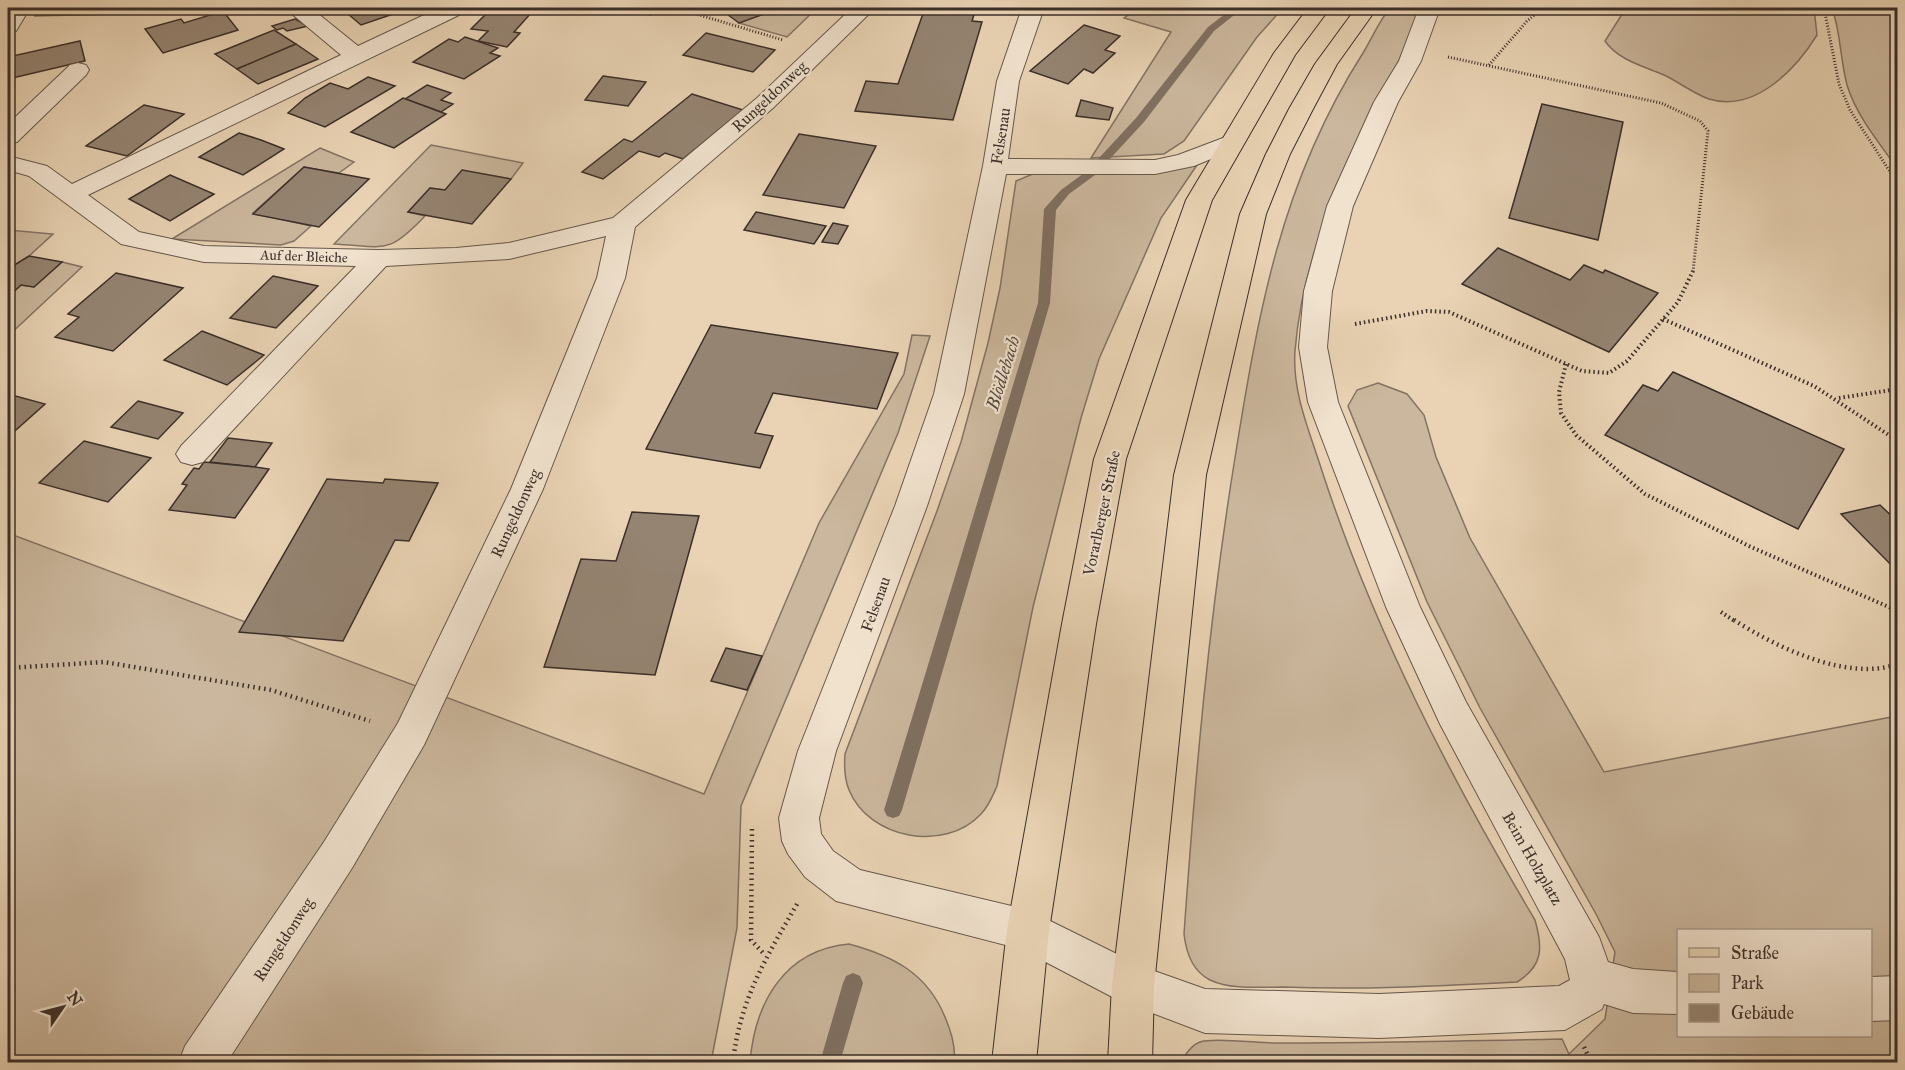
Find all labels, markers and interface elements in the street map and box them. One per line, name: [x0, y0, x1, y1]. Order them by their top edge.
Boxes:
street label: Rungeldonweg: [728, 56, 812, 137]
street label: Felsenau: [987, 106, 1014, 166]
street label: Auf der Bleiche: [259, 246, 348, 267]
water label: Blödlebach: [981, 333, 1025, 414]
street label: Vorarlberger Straße: [1079, 448, 1125, 579]
street label: Rungeldonweg: [487, 465, 545, 561]
street label: Felsenau: [857, 573, 894, 634]
street label: Beim Holzplatz: [1498, 808, 1567, 909]
street label: Rungeldonweg: [249, 893, 319, 985]
legend: [1677, 929, 1872, 1037]
text: Straße: [1731, 942, 1779, 964]
text: Park: [1731, 972, 1764, 994]
north arrow: [33, 977, 93, 1037]
text: N: [63, 988, 87, 1010]
text: Gebäude: [1731, 1002, 1794, 1024]

